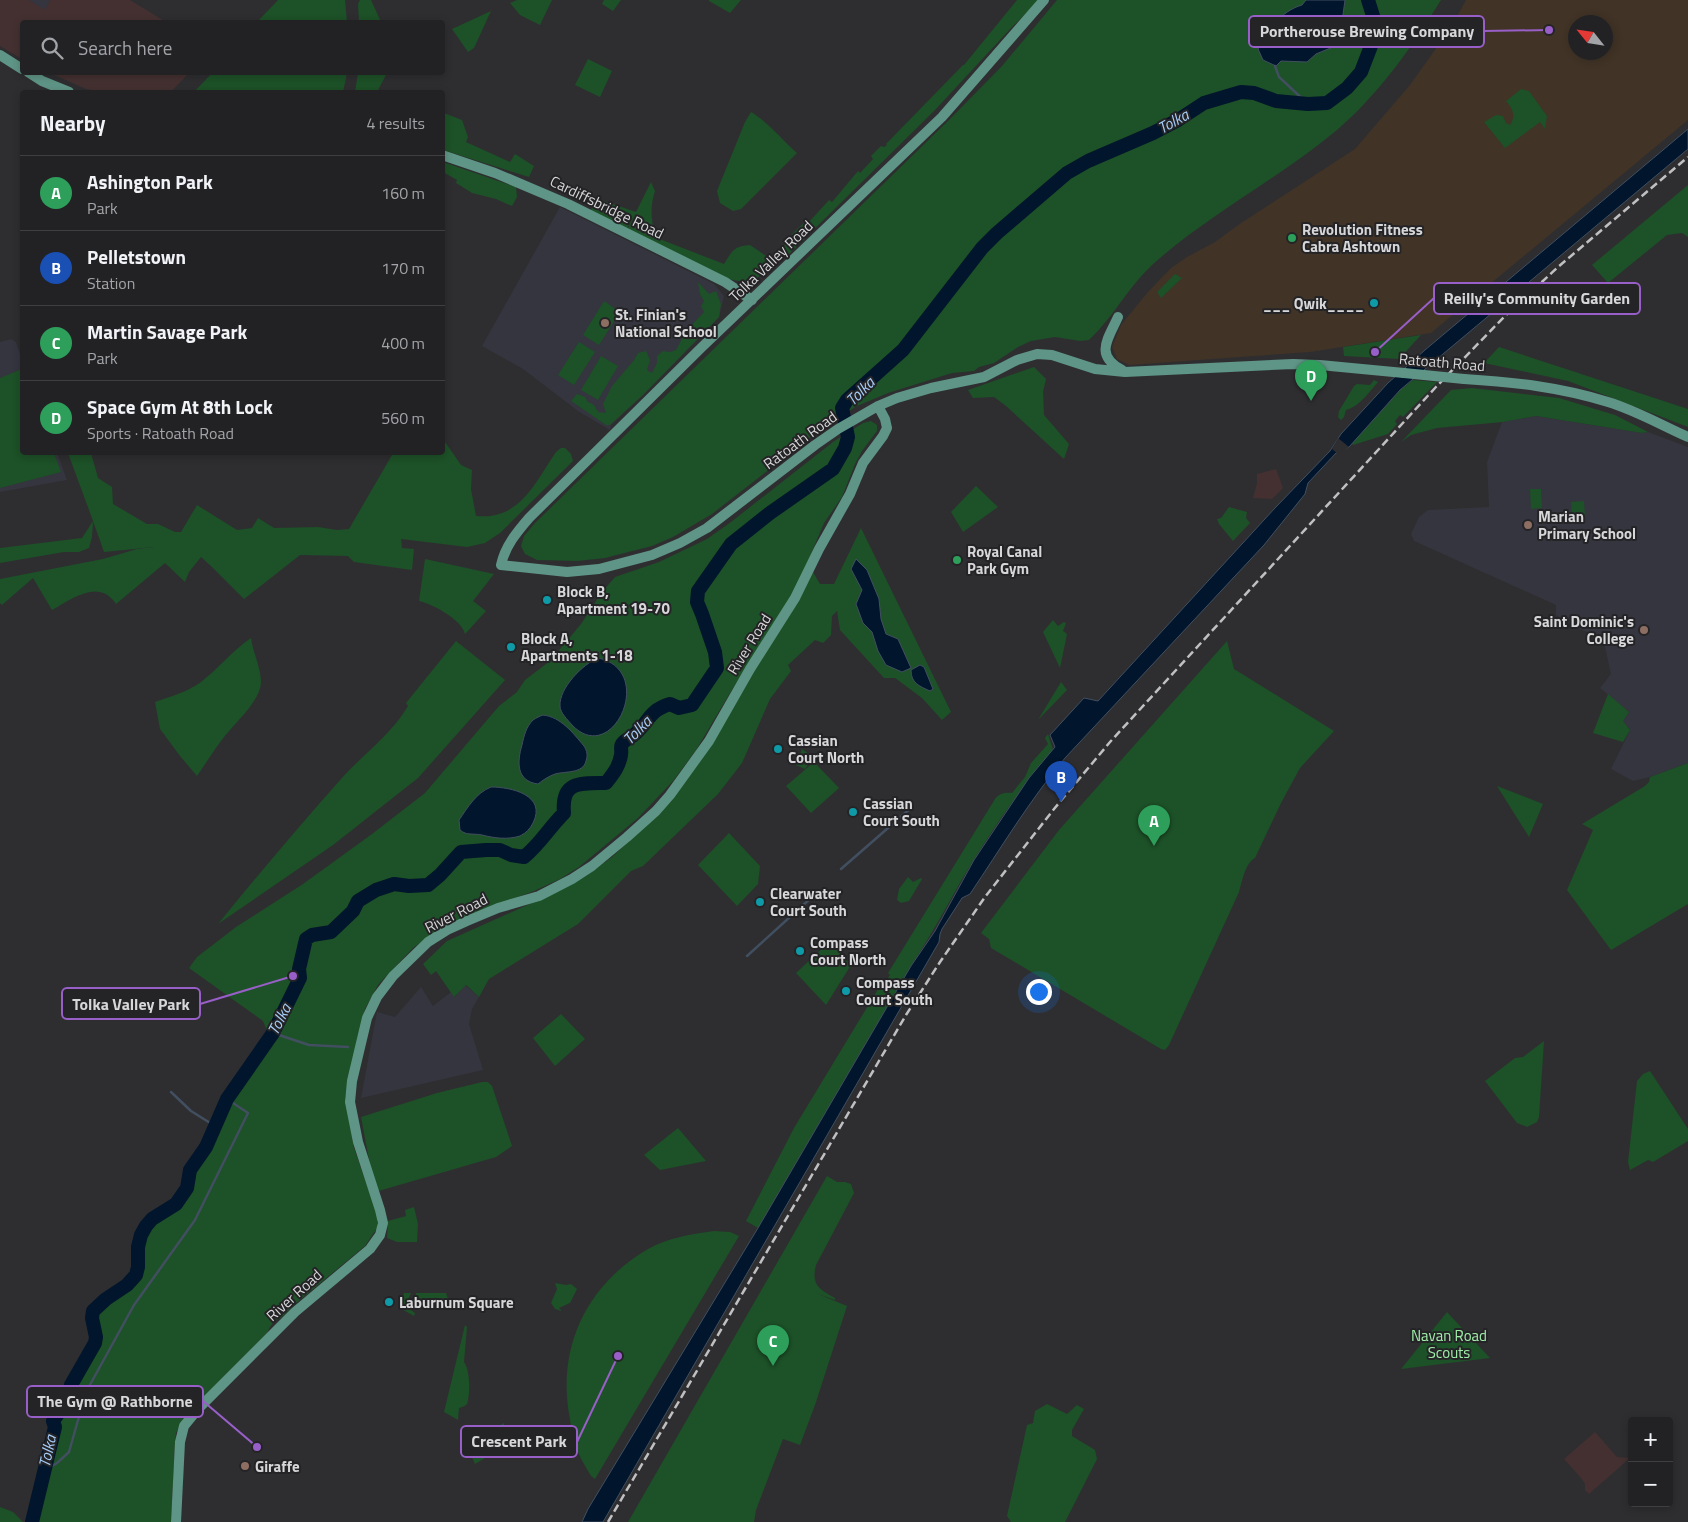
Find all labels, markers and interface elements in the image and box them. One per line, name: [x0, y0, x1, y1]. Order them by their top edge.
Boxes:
north arrow: [1568, 15, 1613, 60]
callout: Portherouse Brewing Company: [1249, 16, 1484, 47]
text: Portherouse Brewing Company: [1260, 19, 1474, 43]
search box: [20, 20, 445, 75]
text: Search here: [78, 33, 172, 62]
icon: search: [38, 34, 66, 62]
water label: Tolka: [1153, 102, 1194, 139]
text: Nearby: [40, 107, 105, 139]
text: 4 results: [366, 111, 425, 135]
text: Ashington Park: [87, 167, 213, 196]
street label: Cardiffsbridge Road: [546, 169, 668, 245]
text: A: [51, 181, 61, 205]
text: 160 m: [381, 181, 425, 205]
text: Park: [87, 196, 118, 220]
street label: Tolka Valley Road: [724, 215, 818, 307]
place label: Revolution Fitness Cabra Ashtown: [1302, 218, 1423, 258]
marker: Revolution Fitness Cabra Ashtown: [1286, 232, 1298, 244]
text: Pelletstown: [87, 242, 186, 271]
text: B: [51, 256, 61, 280]
text: 170 m: [381, 256, 425, 280]
text: Station: [87, 271, 135, 295]
callout: Reilly's Community Garden: [1434, 283, 1640, 314]
text: Reilly's Community Garden: [1444, 286, 1630, 310]
place label: ___ Qwik____: [1263, 292, 1364, 315]
marker: ___ Qwik____: [1368, 297, 1380, 309]
place label: St. Finian's National School: [615, 303, 717, 343]
text: Martin Savage Park: [87, 317, 247, 346]
marker: St. Finian's National School: [599, 317, 611, 329]
text: C: [52, 331, 60, 355]
text: 400 m: [381, 331, 425, 355]
text: Park: [87, 346, 118, 370]
street label: Ratoath Road: [1398, 347, 1486, 377]
pin: D: [1295, 360, 1327, 401]
water label: Tolka: [840, 370, 881, 411]
text: Space Gym At 8th Lock: [87, 392, 273, 421]
street label: Ratoath Road: [758, 405, 842, 475]
text: D: [51, 406, 61, 430]
text: 560 m: [381, 406, 425, 430]
text: Sports · Ratoath Road: [87, 421, 234, 445]
place label: Marian Primary School: [1538, 505, 1636, 545]
marker: Marian Primary School: [1522, 519, 1534, 531]
place label: Royal Canal Park Gym: [967, 540, 1042, 580]
marker: Royal Canal Park Gym: [951, 554, 963, 566]
place label: Block B, Apartment 19-70: [557, 580, 671, 620]
marker: Block B, Apartment 19-70: [541, 594, 553, 606]
street label: River Road: [721, 609, 777, 679]
place label: Saint Dominic's College: [1534, 610, 1634, 650]
marker: Saint Dominic's College: [1638, 624, 1650, 636]
place label: Block A, Apartments 1-18: [521, 627, 633, 667]
marker: Block A, Apartments 1-18: [505, 641, 517, 653]
water label: Tolka: [617, 709, 658, 750]
place label: Cassian Court North: [788, 729, 864, 769]
marker: Cassian Court North: [772, 743, 784, 755]
pin: B: [1045, 761, 1077, 802]
place label: Cassian Court South: [863, 792, 940, 832]
pin: A: [1138, 805, 1170, 846]
marker: Cassian Court South: [847, 806, 859, 818]
place label: Clearwater Court South: [770, 882, 847, 922]
street label: River Road: [420, 887, 492, 939]
marker: Clearwater Court South: [754, 896, 766, 908]
place label: Compass Court North: [810, 931, 886, 971]
marker: Compass Court North: [794, 945, 806, 957]
place label: Compass Court South: [856, 971, 933, 1011]
your location: [1026, 979, 1052, 1005]
marker: Compass Court South: [840, 985, 852, 997]
callout: Tolka Valley Park: [62, 988, 200, 1019]
text: Tolka Valley Park: [72, 992, 190, 1016]
water label: Tolka: [261, 998, 298, 1039]
street label: River Road: [261, 1264, 327, 1326]
place label: Laburnum Square: [399, 1291, 514, 1314]
marker: Laburnum Square: [383, 1296, 395, 1308]
park label: Navan Road Scouts: [1411, 1324, 1487, 1364]
pin: C: [757, 1325, 789, 1366]
callout: The Gym @ Rathborne: [27, 1386, 203, 1417]
text: The Gym @ Rathborne: [37, 1389, 193, 1413]
map controls: [1628, 1417, 1673, 1507]
button: +: [1628, 1417, 1673, 1462]
callout: Crescent Park: [461, 1426, 577, 1457]
text: Crescent Park: [471, 1429, 567, 1453]
water label: Tolka: [32, 1432, 62, 1469]
place label: Giraffe: [255, 1455, 300, 1478]
marker: Giraffe: [239, 1460, 251, 1472]
button: −: [1628, 1462, 1673, 1507]

